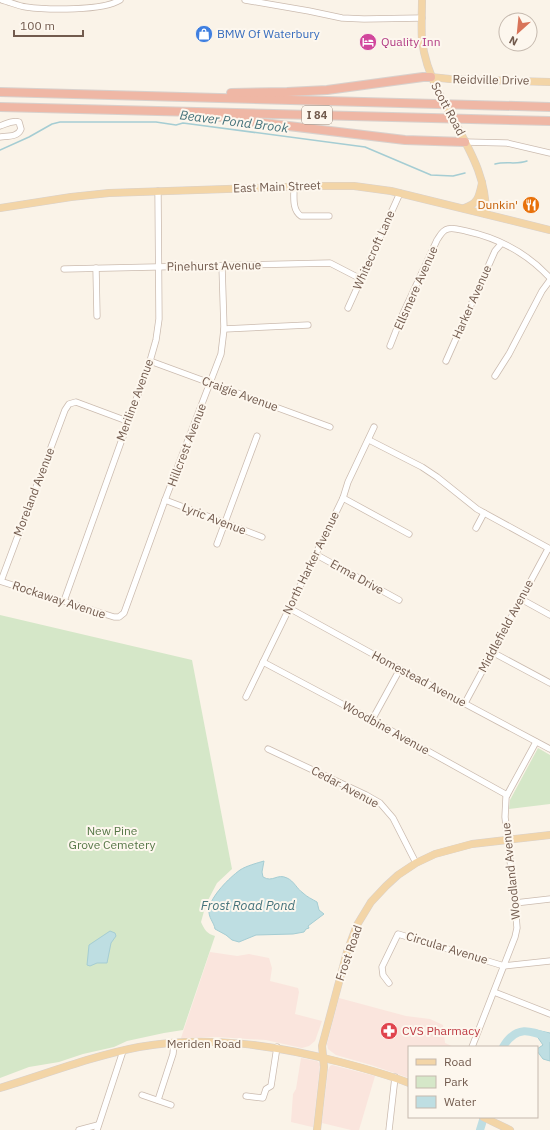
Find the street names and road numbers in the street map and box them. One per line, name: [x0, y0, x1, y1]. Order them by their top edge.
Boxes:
street label: Reidville Drive: [453, 71, 530, 88]
street label: Scott Road: [428, 79, 469, 138]
road number: I 84: [302, 106, 332, 124]
street label: East Main Street: [233, 177, 321, 196]
street label: Whitecroft Lane: [349, 208, 398, 292]
street label: Ellsmere Avenue: [390, 243, 441, 332]
street label: Pinehurst Avenue: [167, 257, 262, 274]
street label: Harker Avenue: [449, 262, 495, 341]
street label: Meriline Avenue: [113, 356, 156, 443]
street label: Craigie Avenue: [200, 373, 281, 414]
street label: Hillcrest Avenue: [164, 401, 209, 488]
street label: Moreland Avenue: [10, 445, 57, 538]
street label: Lyric Avenue: [180, 499, 249, 538]
street label: North Harker Avenue: [279, 508, 342, 617]
street label: Erma Drive: [328, 556, 387, 598]
street label: Middlefield Avenue: [475, 576, 537, 675]
street label: Rockaway Avenue: [11, 577, 108, 622]
street label: Homestead Avenue: [369, 647, 469, 710]
street label: Woodbine Avenue: [340, 697, 433, 758]
street label: Cedar Avenue: [309, 762, 382, 811]
street label: Woodland Avenue: [498, 821, 523, 920]
street label: Frost Road: [332, 923, 365, 983]
street label: Circular Avenue: [404, 928, 490, 967]
street label: Meriden Road: [167, 1036, 241, 1051]

